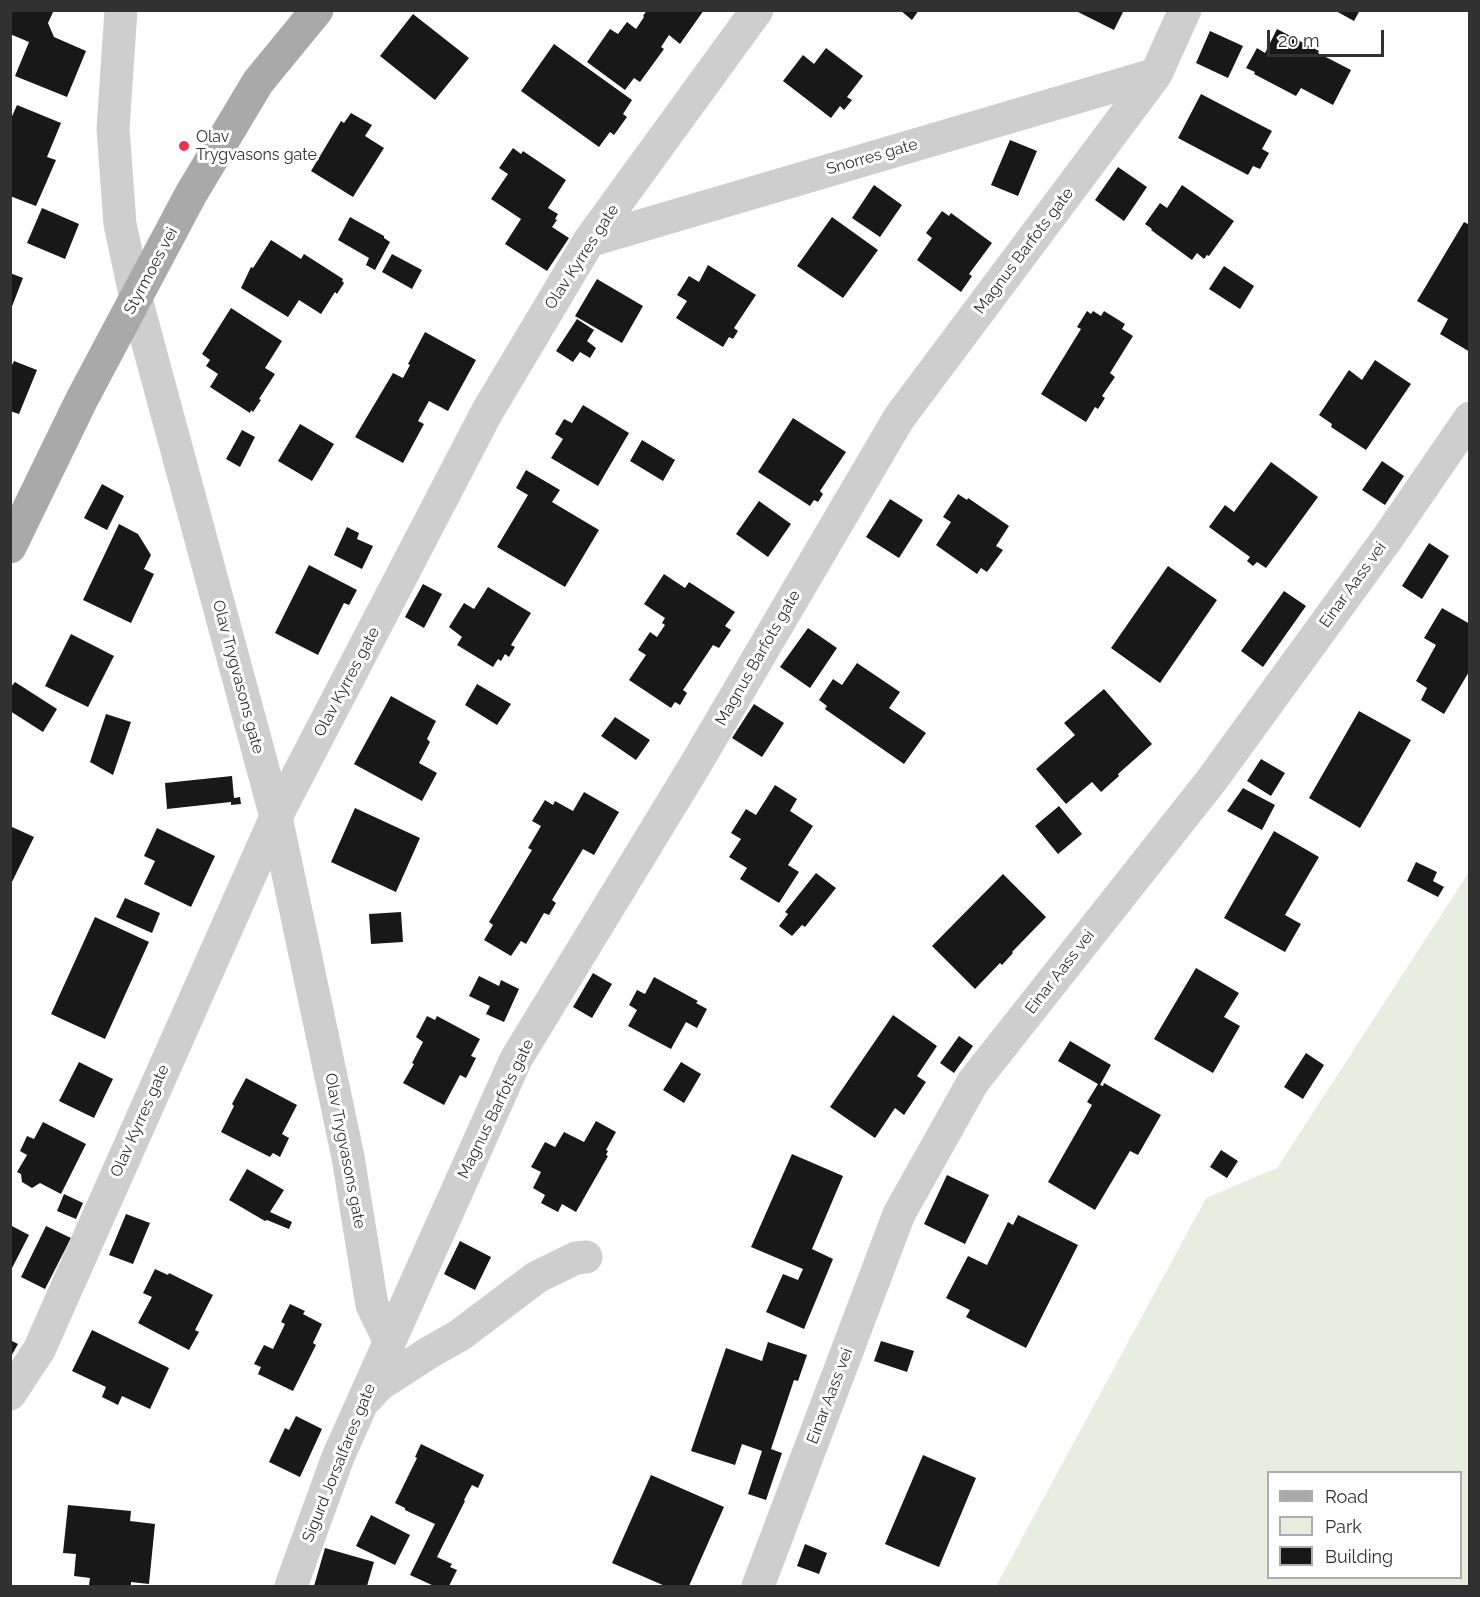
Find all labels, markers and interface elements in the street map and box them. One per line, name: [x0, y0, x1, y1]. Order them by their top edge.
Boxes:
scale bar: [1270, 18, 1387, 56]
text: 20 m: [1278, 30, 1320, 51]
place label: Olav Trygvasons gate: [196, 127, 317, 165]
street label: Snorres gate: [824, 135, 920, 179]
marker: Olav Trygvasons gate: [177, 139, 191, 153]
street label: Magnus Barfots gate: [970, 184, 1078, 318]
street label: Olav Kyrres gate: [541, 201, 623, 313]
street label: Styrmoes vei: [120, 224, 182, 318]
street label: Einar Aass vei: [1316, 538, 1390, 632]
street label: Magnus Barfots gate: [711, 587, 805, 729]
street label: Olav Trygvasons gate: [208, 598, 268, 756]
street label: Olav Kyrres gate: [310, 624, 384, 740]
street label: Einar Aass vei: [1021, 926, 1099, 1018]
street label: Magnus Barfots gate: [454, 1036, 538, 1182]
street label: Olav Kyrres gate: [107, 1062, 173, 1180]
street label: Olav Trygvasons gate: [320, 1072, 370, 1230]
street label: Einar Aass vei: [803, 1345, 857, 1447]
street label: Sigurd Jorsalfares gate: [298, 1381, 380, 1545]
legend: [1267, 1471, 1462, 1579]
text: Road: [1325, 1486, 1368, 1507]
text: Park: [1325, 1516, 1362, 1537]
text: Building: [1325, 1546, 1393, 1567]

